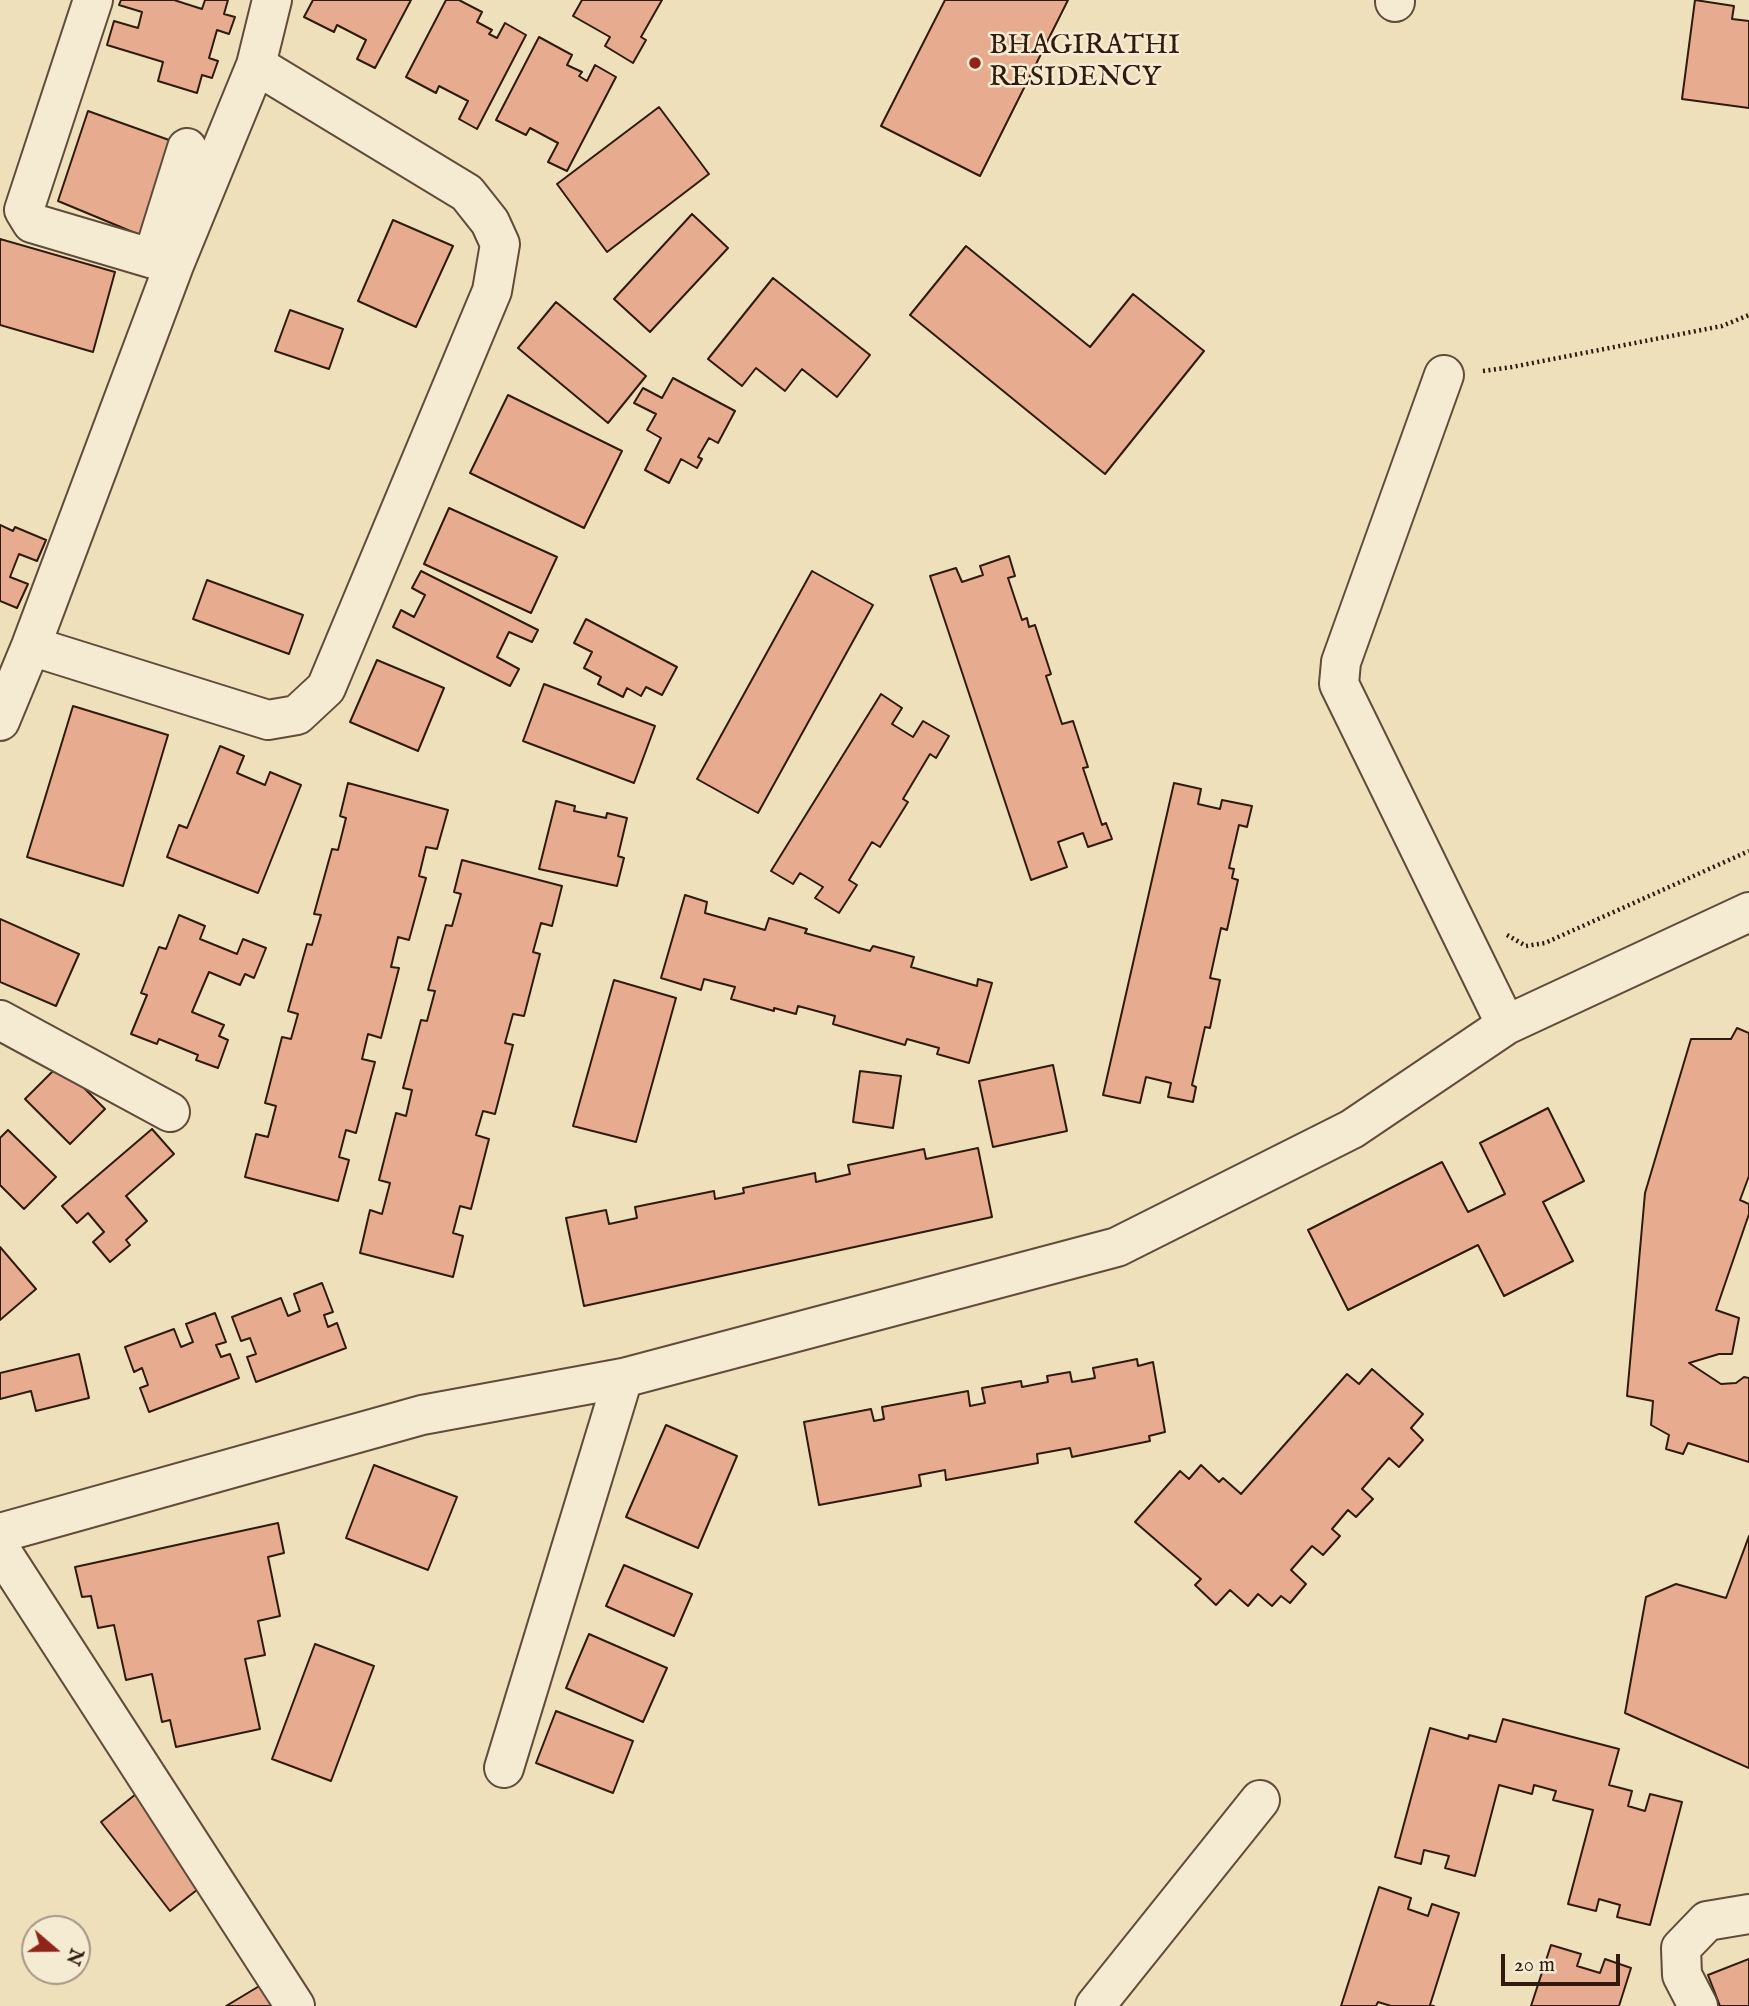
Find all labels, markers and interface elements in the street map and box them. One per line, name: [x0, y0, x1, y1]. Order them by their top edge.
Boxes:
place label: BHAGIRATHI RESIDENCY: [989, 30, 1180, 96]
marker: BHAGIRATHI RESIDENCY: [967, 55, 983, 71]
north arrow: [21, 1915, 91, 1985]
scale bar: [1504, 1940, 1623, 1984]
text: N: [60, 1945, 88, 1968]
text: 20 m: [1514, 1952, 1555, 1979]

